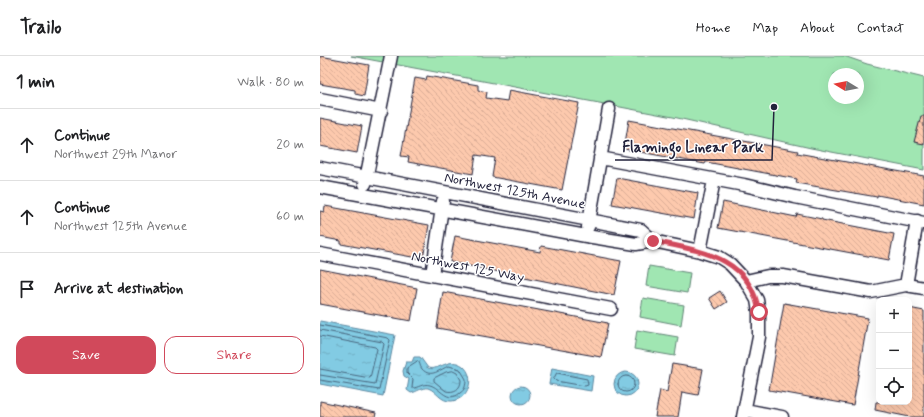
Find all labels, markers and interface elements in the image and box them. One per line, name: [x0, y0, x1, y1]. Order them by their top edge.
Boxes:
text: Trailo: [20, 15, 62, 40]
text: Home: [696, 19, 730, 37]
text: Map: [752, 19, 778, 37]
text: About: [800, 19, 835, 37]
text: Contact: [857, 19, 904, 37]
north arrow: [828, 68, 864, 104]
text: 1 min: [16, 71, 55, 93]
text: Walk · 80 m: [237, 74, 304, 91]
text: Continue: [54, 126, 110, 146]
callout: Flamingo Linear Park: [615, 133, 772, 160]
icon: ahead: [16, 134, 38, 156]
text: 20 m: [276, 136, 304, 153]
text: Flamingo Linear Park: [622, 138, 764, 160]
text: Northwest 29th Manor: [54, 146, 177, 163]
street label: Northwest 125th Avenue: [443, 168, 587, 214]
text: Continue: [54, 198, 110, 218]
icon: ahead: [16, 206, 38, 228]
text: 60 m: [276, 208, 304, 225]
text: Northwest 125th Avenue: [54, 218, 187, 235]
route end: [644, 232, 662, 250]
street label: Northwest 125 Way: [410, 247, 526, 287]
icon: arrive: [16, 278, 38, 300]
text: Arrive at destination: [54, 279, 183, 299]
map controls: [876, 297, 912, 405]
button: +: [876, 297, 912, 333]
route start: [750, 303, 768, 321]
button: −: [876, 333, 912, 369]
button: Save: [16, 336, 156, 374]
button: Share: [164, 336, 304, 374]
button: locate: [876, 369, 912, 405]

